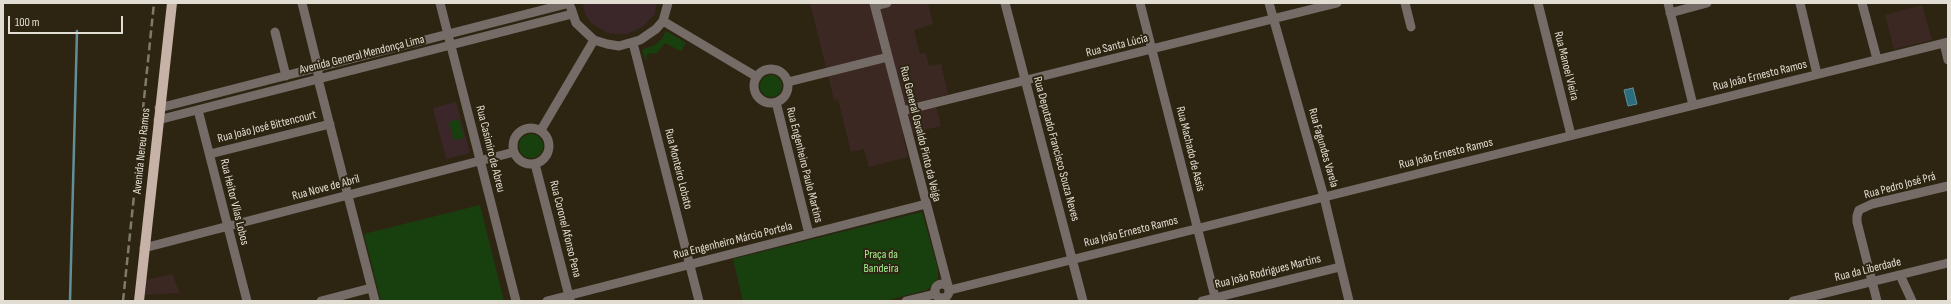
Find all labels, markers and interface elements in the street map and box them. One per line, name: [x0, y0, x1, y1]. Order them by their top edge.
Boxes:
scale bar: [10, 8, 125, 34]
text: 100 m: [15, 15, 40, 30]
street label: Rua Manoel Vieira: [1550, 30, 1582, 102]
street label: Rua Santa Lúcia: [1085, 31, 1149, 61]
street label: Avenida General Mendonça Lima: [298, 32, 426, 78]
street label: Rua João Ernesto Ramos: [1712, 57, 1808, 95]
street label: Rua General Osvaldo Pinto da Veiga: [896, 65, 944, 203]
street label: Rua Deputado Francisco Souza Neves: [1030, 75, 1082, 223]
street label: Rua Casimiro de Abreu: [472, 104, 508, 194]
street label: Rua Machado de Assis: [1172, 105, 1208, 193]
street label: Rua Engenheiro Paulo Martins: [783, 106, 825, 224]
street label: Avenida Nereu Ramos: [130, 107, 154, 195]
street label: Rua Fagundes Varela: [1305, 107, 1341, 189]
street label: Rua João José Bittencourt: [216, 108, 318, 146]
street label: Rua Monteiro Lobato: [661, 127, 695, 211]
street label: Rua João Ernesto Ramos: [1398, 135, 1494, 173]
street label: Rua Heitor Vilas Lobos: [216, 157, 252, 247]
street label: Rua Pedro José Prá: [1863, 170, 1937, 202]
street label: Rua Nove de Abril: [291, 172, 361, 204]
street label: Rua Coronel Afonso Pena: [546, 179, 584, 279]
street label: Rua João Ernesto Ramos: [1083, 213, 1179, 251]
street label: Rua Engenheiro Márcio Portela: [672, 219, 794, 263]
park label: Praça da Bandeira: [863, 248, 899, 276]
street label: Rua João Rodrigues Martins: [1214, 252, 1322, 292]
street label: Rua da Liberdade: [1833, 255, 1903, 285]

